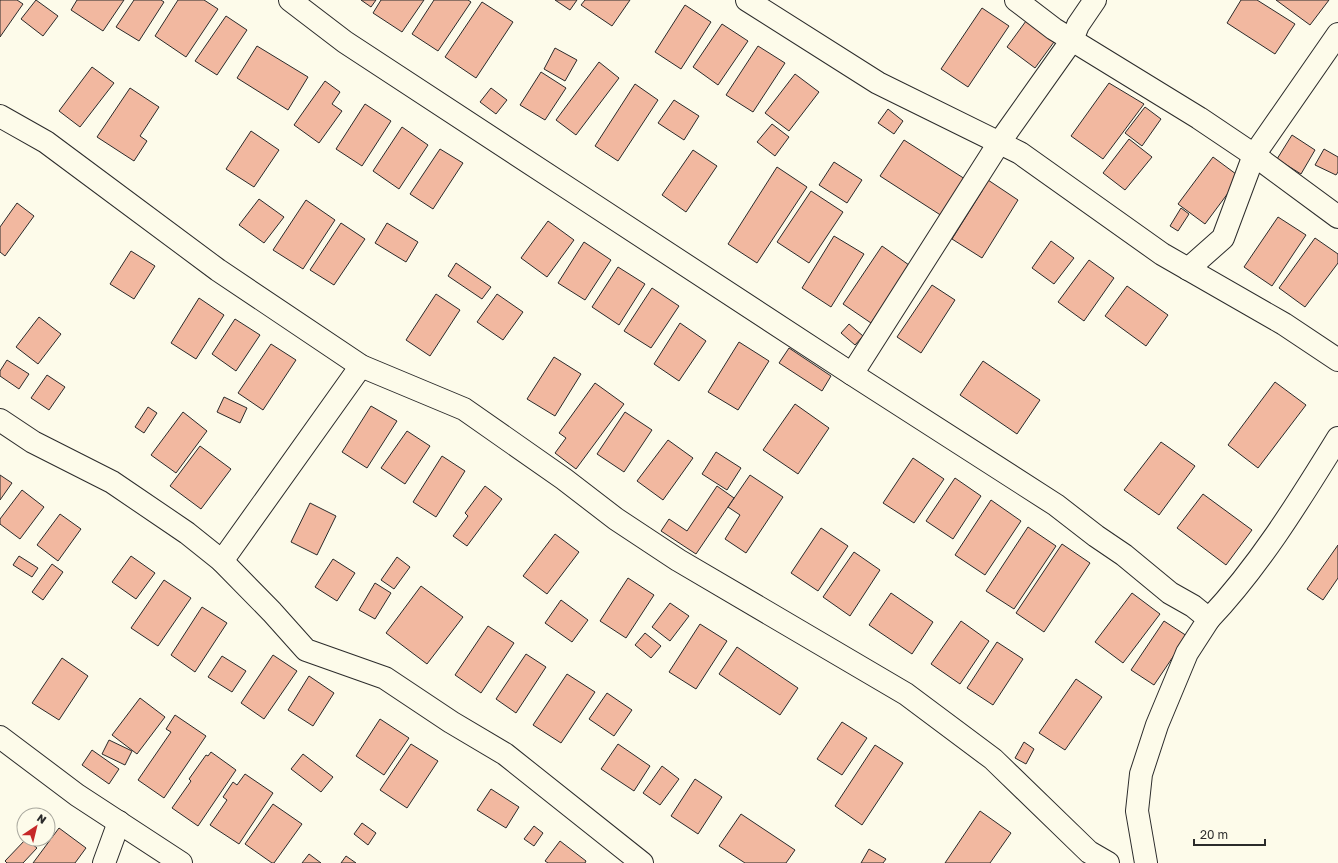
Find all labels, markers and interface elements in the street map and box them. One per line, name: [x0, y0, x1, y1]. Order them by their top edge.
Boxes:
north arrow: [16, 807, 56, 847]
text: N: [35, 811, 49, 826]
scale bar: [1194, 821, 1265, 847]
text: 20 m: [1200, 827, 1228, 842]

